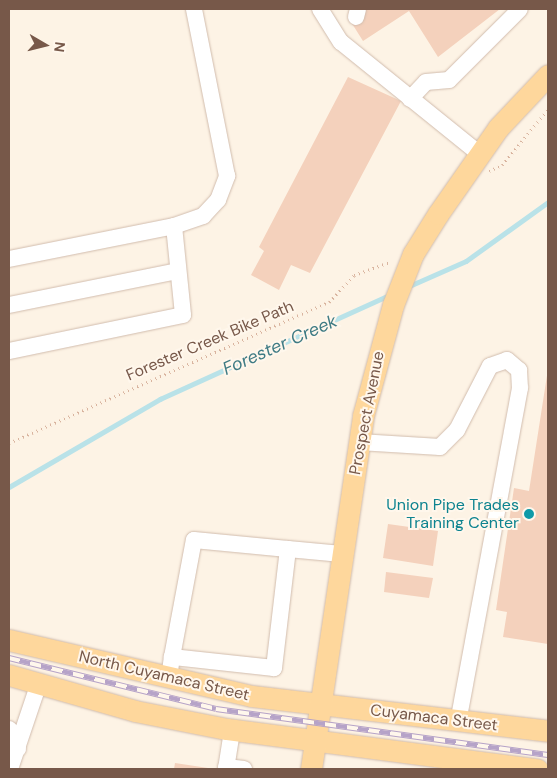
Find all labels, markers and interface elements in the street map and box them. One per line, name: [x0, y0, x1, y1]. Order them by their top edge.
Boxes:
north arrow: [20, 20, 70, 70]
text: N: [50, 41, 69, 53]
street label: Forester Creek Bike Path: [123, 297, 297, 385]
water label: Forester Creek: [219, 310, 341, 380]
street label: Prospect Avenue: [346, 350, 388, 476]
place label: Union Pipe Trades Training Center: [386, 495, 519, 533]
marker: Union Pipe Trades Training Center: [523, 508, 535, 520]
street label: North Cuyamaca Street: [77, 647, 251, 705]
street label: Cuyamaca Street: [369, 701, 499, 735]

